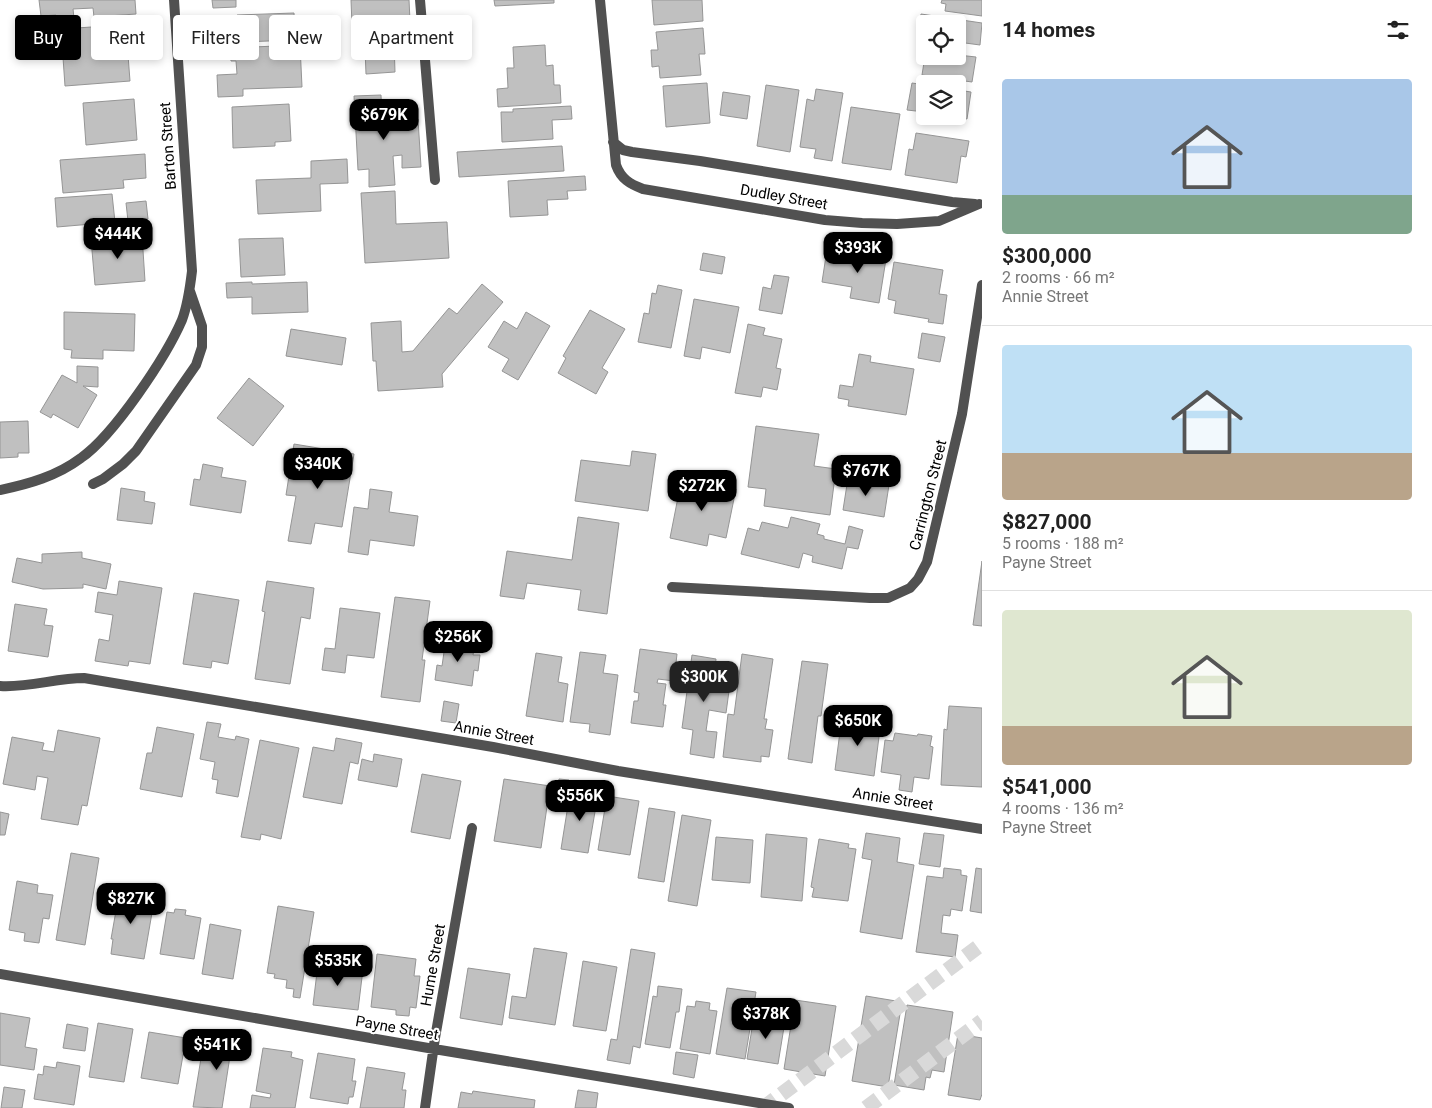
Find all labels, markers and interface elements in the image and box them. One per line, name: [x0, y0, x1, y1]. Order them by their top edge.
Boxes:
chip: Buy: [15, 15, 81, 60]
chip: Rent: [91, 15, 163, 60]
chip: Filters: [173, 15, 259, 60]
chip: New: [269, 15, 341, 60]
chip: Apartment: [351, 15, 472, 60]
map controls: [916, 15, 966, 125]
button: locate: [916, 15, 966, 65]
icon: filters: [1384, 16, 1412, 44]
text: 14 homes: [1002, 18, 1095, 42]
button: layers: [916, 75, 966, 125]
pin: $679K: [349, 98, 419, 141]
street label: Barton Street: [156, 101, 180, 190]
text: $679K: [361, 105, 407, 124]
icon: home: [1162, 112, 1252, 202]
street label: Dudley Street: [739, 180, 829, 214]
pin: $444K: [83, 218, 153, 260]
text: $444K: [95, 224, 141, 243]
pin: $393K: [823, 232, 893, 274]
text: $393K: [835, 238, 881, 257]
text: $300,000: [1002, 244, 1092, 268]
text: 2 rooms · 66 m²: [1002, 268, 1115, 287]
text: Annie Street: [1002, 287, 1089, 306]
icon: home: [1162, 377, 1252, 467]
street label: Carrington Street: [906, 438, 950, 552]
pin: $340K: [283, 448, 353, 490]
text: $340K: [295, 454, 341, 473]
pin: $767K: [831, 454, 901, 497]
text: $767K: [843, 461, 889, 480]
pin: $272K: [667, 470, 737, 512]
text: $272K: [679, 476, 725, 495]
text: $827,000: [1002, 510, 1092, 534]
text: 5 rooms · 188 m²: [1002, 534, 1124, 553]
text: Payne Street: [1002, 553, 1092, 572]
pin: $256K: [423, 620, 493, 663]
text: $256K: [435, 627, 481, 646]
icon: home: [1162, 642, 1252, 732]
pin: $300K: [669, 660, 739, 703]
text: $300K: [681, 667, 727, 686]
pin: $650K: [823, 704, 893, 747]
text: $650K: [835, 711, 881, 730]
street label: Annie Street: [452, 717, 536, 749]
text: $541,000: [1002, 775, 1092, 799]
pin: $556K: [545, 780, 615, 822]
street label: Annie Street: [851, 784, 935, 814]
text: $556K: [557, 786, 603, 805]
text: 4 rooms · 136 m²: [1002, 799, 1124, 818]
text: Payne Street: [1002, 818, 1092, 837]
pin: $827K: [96, 882, 166, 925]
text: $827K: [108, 889, 154, 908]
street label: Hume Street: [417, 922, 449, 1008]
pin: $535K: [303, 944, 373, 987]
text: $535K: [315, 951, 361, 970]
pin: $378K: [731, 998, 801, 1040]
text: $378K: [743, 1004, 789, 1023]
street label: Payne Street: [354, 1012, 440, 1044]
pin: $541K: [182, 1028, 252, 1071]
text: $541K: [194, 1035, 240, 1054]

